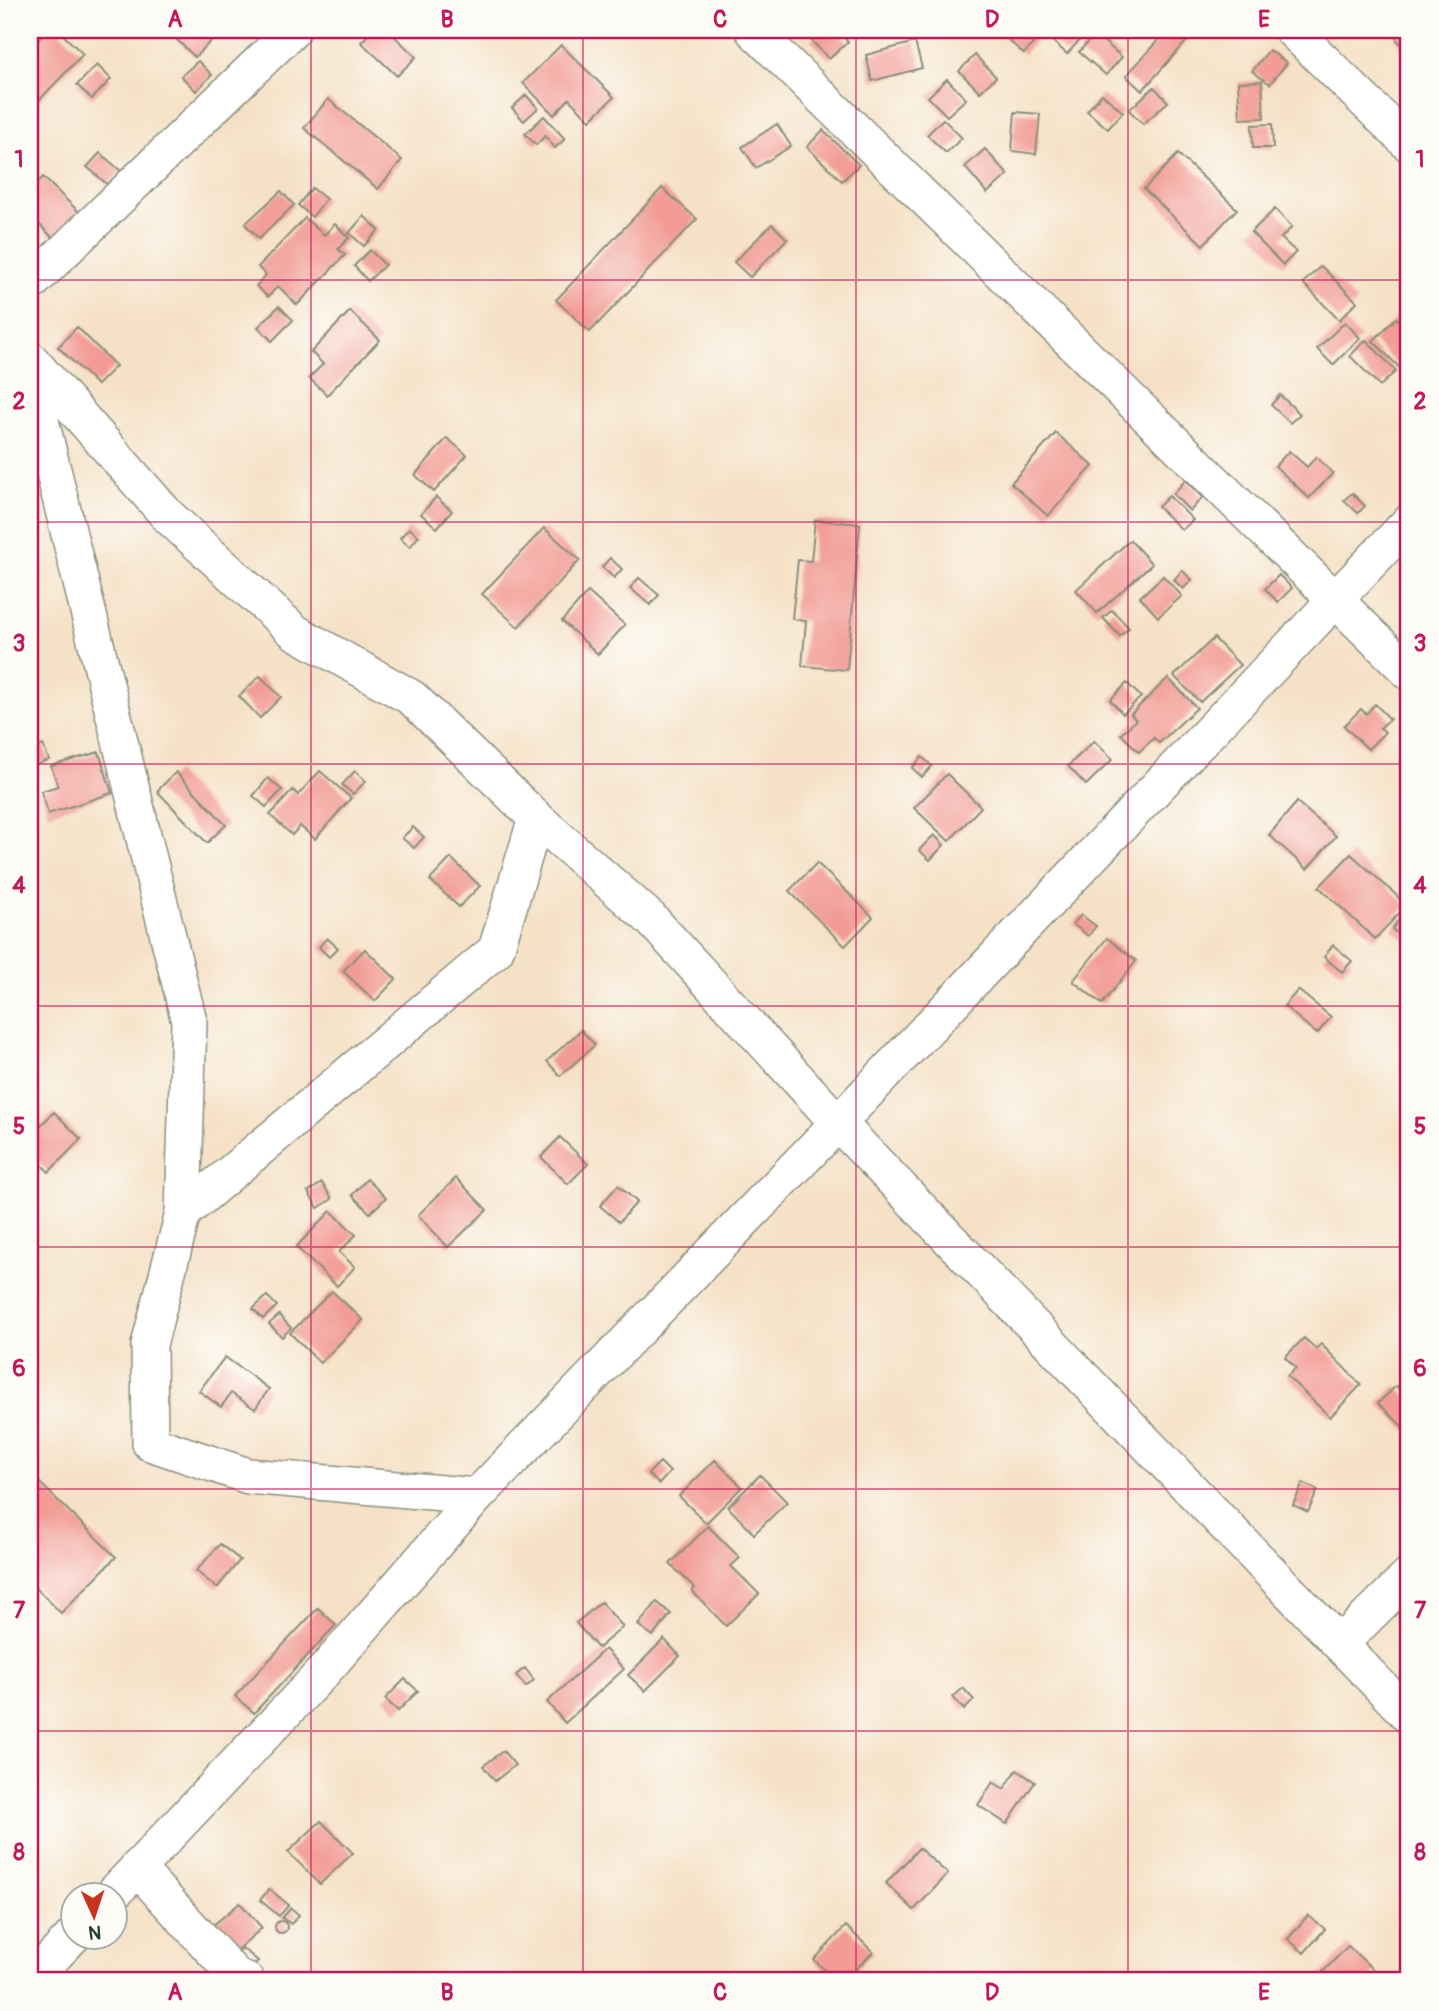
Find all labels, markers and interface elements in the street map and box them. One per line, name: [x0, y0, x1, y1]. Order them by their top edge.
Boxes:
text: A: [168, 5, 183, 34]
text: B: [440, 5, 454, 34]
text: C: [713, 5, 727, 34]
text: D: [985, 5, 999, 34]
text: E: [1258, 5, 1270, 34]
text: 1: [15, 145, 24, 174]
text: 1: [1416, 145, 1425, 174]
text: 2: [13, 387, 26, 416]
text: 2: [1414, 387, 1427, 416]
text: 3: [13, 629, 25, 658]
text: 3: [1414, 629, 1426, 658]
text: 4: [12, 871, 26, 900]
text: 4: [1413, 871, 1427, 900]
text: 5: [13, 1112, 25, 1141]
text: 5: [1414, 1112, 1426, 1141]
text: 6: [12, 1354, 26, 1383]
text: 6: [1413, 1354, 1427, 1383]
text: 7: [13, 1596, 26, 1625]
text: 7: [1414, 1596, 1427, 1625]
text: 8: [13, 1838, 25, 1867]
text: 8: [1414, 1838, 1426, 1867]
north arrow: [60, 1882, 130, 1952]
text: N: [88, 1920, 102, 1944]
text: A: [168, 1978, 183, 2007]
text: B: [440, 1978, 454, 2007]
text: C: [713, 1978, 727, 2007]
text: D: [985, 1978, 999, 2007]
text: E: [1258, 1978, 1270, 2007]

